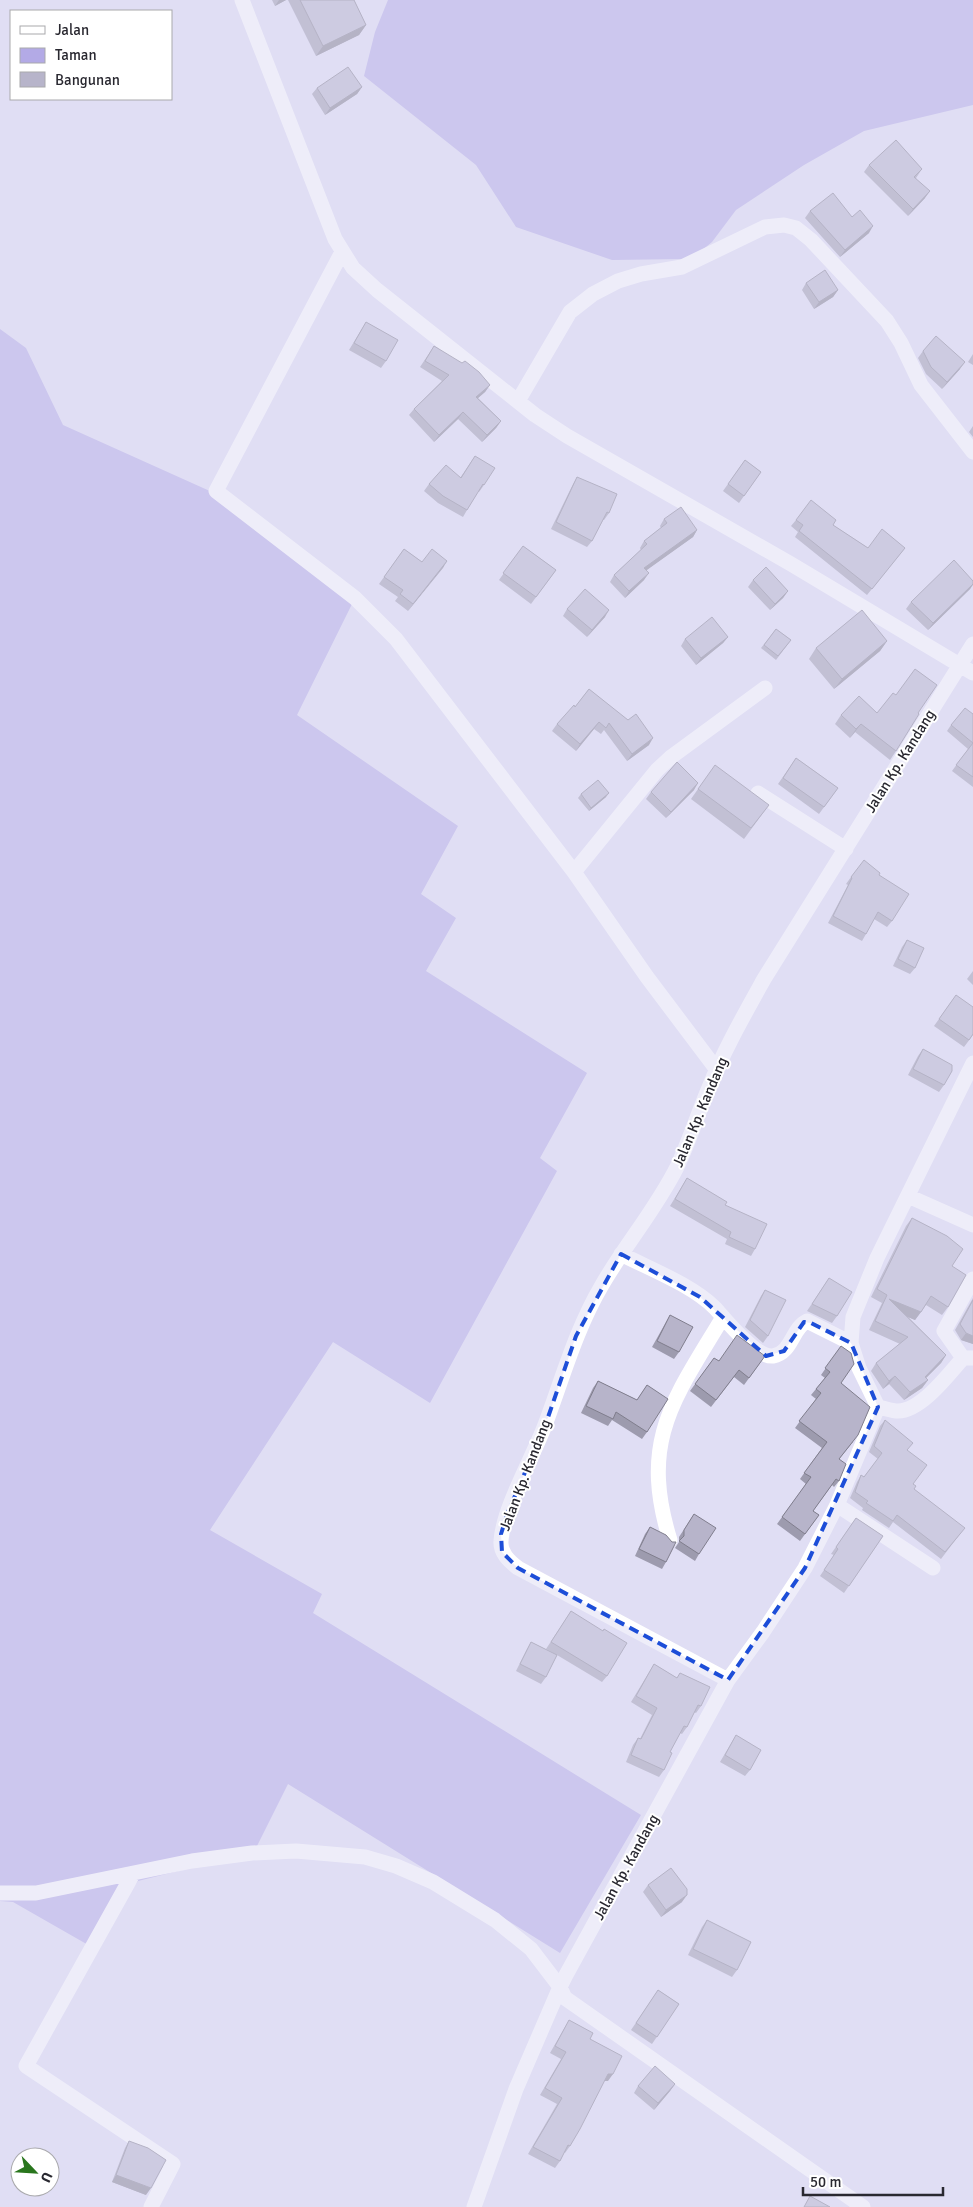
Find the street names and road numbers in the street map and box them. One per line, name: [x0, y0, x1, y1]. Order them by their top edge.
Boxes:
street label: Jalan Kp. Kandang: [861, 706, 939, 816]
street label: Jalan Kp. Kandang: [669, 1054, 731, 1170]
street label: Jalan Kp. Kandang: [495, 1417, 555, 1533]
street label: Jalan Kp. Kandang: [590, 1811, 663, 1923]

